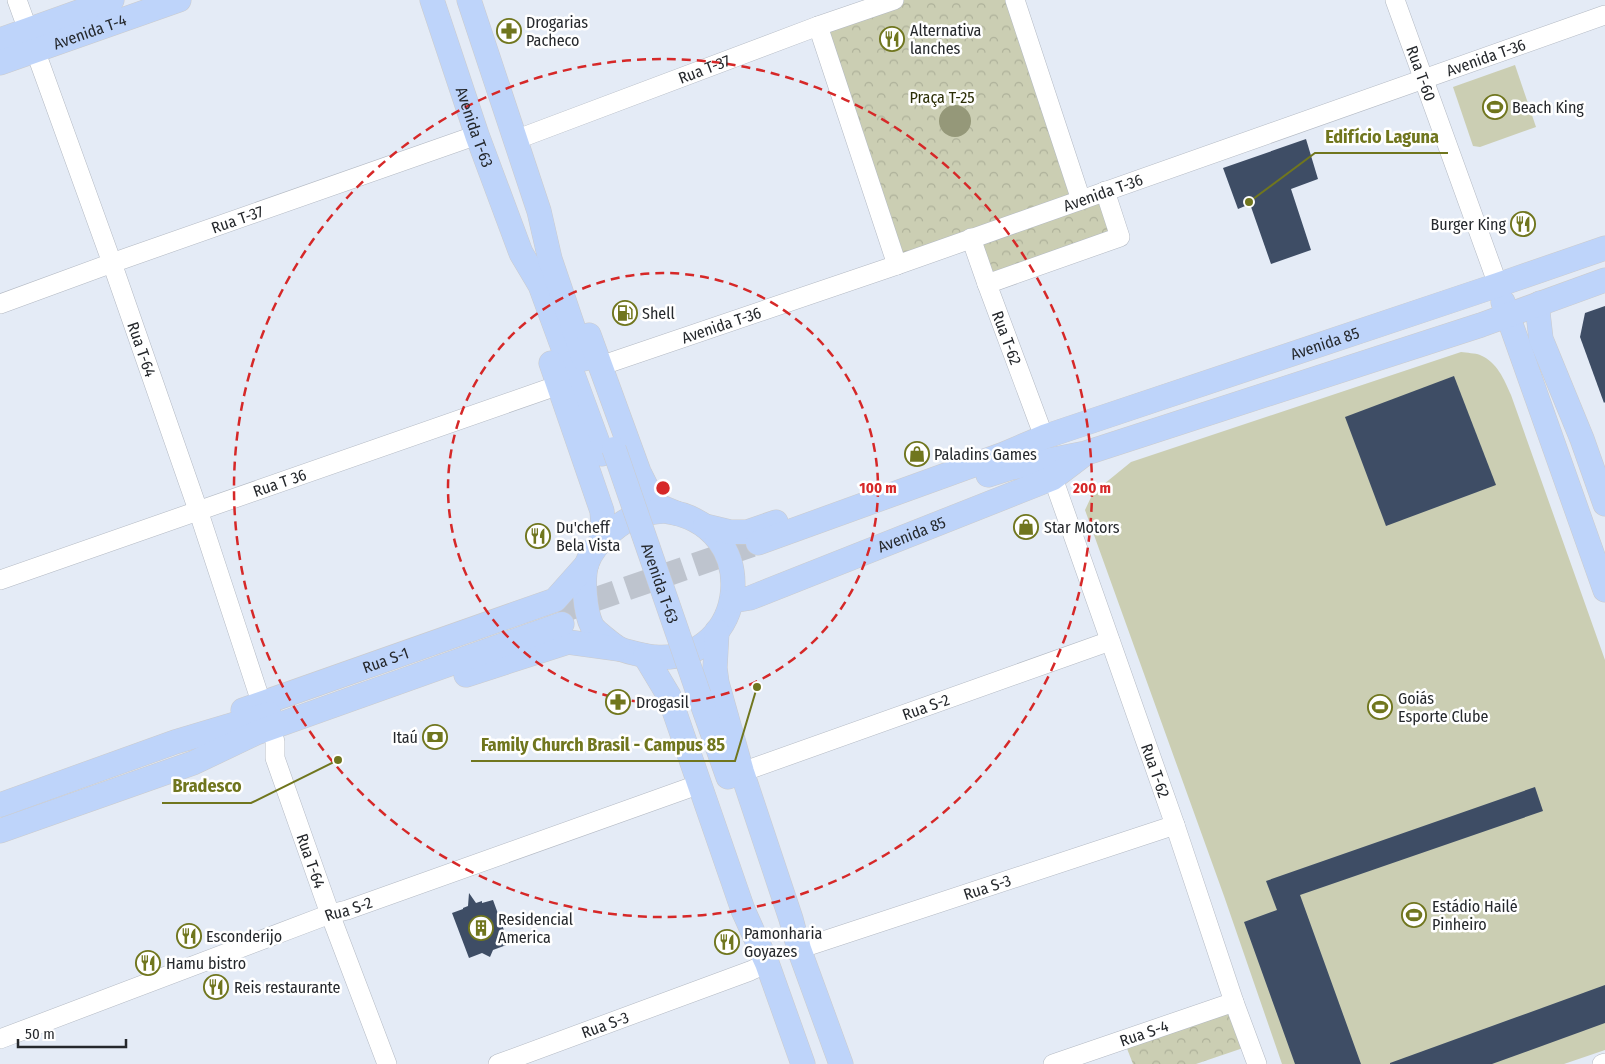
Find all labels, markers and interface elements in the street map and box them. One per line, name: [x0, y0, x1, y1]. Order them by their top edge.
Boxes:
street label: Avenida T-4: [51, 10, 129, 53]
place label: Drogarias Pacheco: [526, 13, 588, 50]
pharmacy icon: Drogarias Pacheco: [496, 18, 522, 44]
place label: Alternativa lanches: [910, 21, 982, 58]
restaurant icon: Alternativa lanches: [879, 26, 905, 52]
street label: Avenida T-36: [1443, 34, 1528, 80]
street label: Rua T-60: [1403, 43, 1440, 104]
street label: Rua T-37: [675, 50, 733, 87]
street label: Avenida T-63: [452, 84, 498, 170]
park label: Praça T-25: [909, 88, 975, 107]
sports icon: Beach King: [1482, 94, 1508, 120]
place label: Beach King: [1512, 98, 1584, 117]
callout: Edifício Laguna: [1315, 120, 1448, 153]
text: Edifício Laguna: [1325, 126, 1439, 148]
street label: Avenida T-36: [1061, 170, 1145, 215]
street label: Rua T-37: [209, 201, 266, 237]
restaurant icon: Burger King: [1510, 211, 1536, 237]
place label: Burger King: [1431, 215, 1506, 234]
fuel station icon: Shell: [612, 300, 638, 326]
street label: Avenida T-36: [679, 302, 763, 347]
place label: Shell: [642, 304, 675, 323]
street label: Rua T-62: [988, 308, 1026, 367]
street label: Rua T-64: [124, 319, 160, 380]
street label: Avenida 85: [1288, 323, 1362, 363]
shop icon: Paladins Games: [904, 441, 930, 467]
place label: Paladins Games: [934, 445, 1037, 464]
street label: Rua T 36: [250, 464, 309, 501]
centre of rings: [654, 479, 672, 497]
text: 100 m: [859, 479, 897, 497]
text: 200 m: [1072, 479, 1111, 497]
street label: Avenida 85: [875, 512, 948, 556]
shop icon: Star Motors: [1013, 514, 1039, 540]
place label: Du'cheff Bela Vista: [556, 518, 621, 555]
place label: Star Motors: [1044, 518, 1120, 537]
restaurant icon: Du'cheff Bela Vista: [525, 523, 551, 549]
street label: Avenida T-63: [638, 541, 683, 626]
street label: Rua S-1: [360, 643, 411, 677]
pharmacy icon: Drogasil: [605, 689, 631, 715]
street label: Rua S-2: [900, 689, 952, 724]
place label: Goiás Esporte Clube: [1398, 689, 1488, 726]
place label: Drogasil: [636, 693, 689, 712]
sports icon: Goiás Esporte Clube: [1367, 694, 1393, 720]
bank icon: Itaú: [422, 724, 448, 750]
place label: Itaú: [392, 728, 418, 747]
callout: Family Church Brasil - Campus 85: [471, 728, 735, 761]
text: Family Church Brasil - Campus 85: [481, 734, 725, 756]
street label: Rua T-62: [1138, 741, 1174, 800]
callout: Bradesco: [162, 770, 251, 803]
text: Bradesco: [173, 775, 242, 797]
street label: Rua T-64: [293, 831, 330, 891]
street label: Rua S-3: [961, 870, 1013, 904]
street label: Rua S-2: [322, 892, 375, 925]
place label: Estádio Hailé Pinheiro: [1432, 897, 1518, 934]
sports icon: Estádio Hailé Pinheiro: [1401, 902, 1427, 928]
place label: Residencial America: [498, 910, 573, 947]
building icon: Residencial America: [468, 915, 494, 941]
restaurant icon: Esconderijo: [176, 923, 202, 949]
place label: Pamonharia Goyazes: [744, 924, 822, 961]
place label: Esconderijo: [206, 927, 282, 946]
restaurant icon: Pamonharia Goyazes: [714, 929, 740, 955]
restaurant icon: Hamu bistro: [135, 950, 161, 976]
place label: Hamu bistro: [166, 954, 246, 973]
restaurant icon: Reis restaurante: [203, 974, 229, 1000]
place label: Reis restaurante: [234, 978, 341, 997]
street label: Rua S-3: [579, 1007, 631, 1042]
scale bar: [18, 1016, 125, 1048]
street label: Rua S-4: [1117, 1016, 1171, 1050]
text: 50 m: [25, 1025, 55, 1043]

